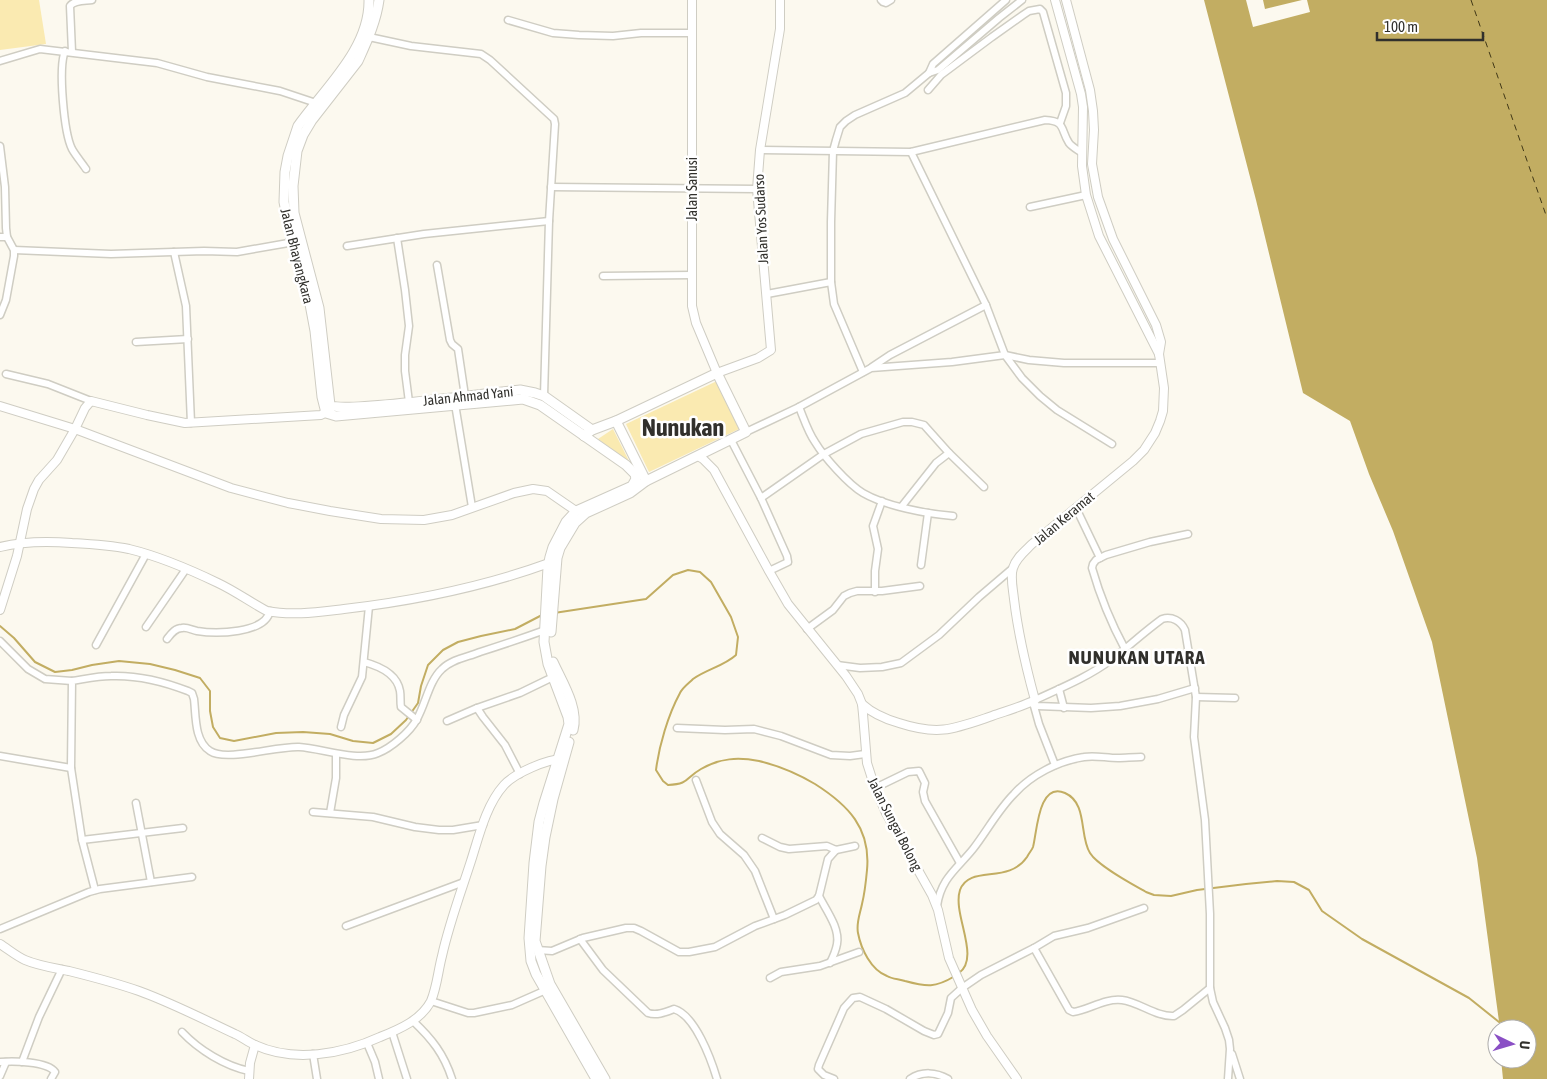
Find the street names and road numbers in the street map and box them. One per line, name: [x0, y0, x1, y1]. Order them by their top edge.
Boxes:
street label: Jalan Sanusi: [684, 157, 700, 221]
street label: Jalan Yos Sudarso: [751, 174, 771, 264]
street label: Jalan Bhayangkara: [277, 207, 317, 305]
street label: Jalan Ahmad Yani: [422, 383, 514, 409]
street label: Jalan Keramat: [1031, 488, 1097, 548]
street label: Jalan Sungai Bolong: [865, 775, 925, 873]

